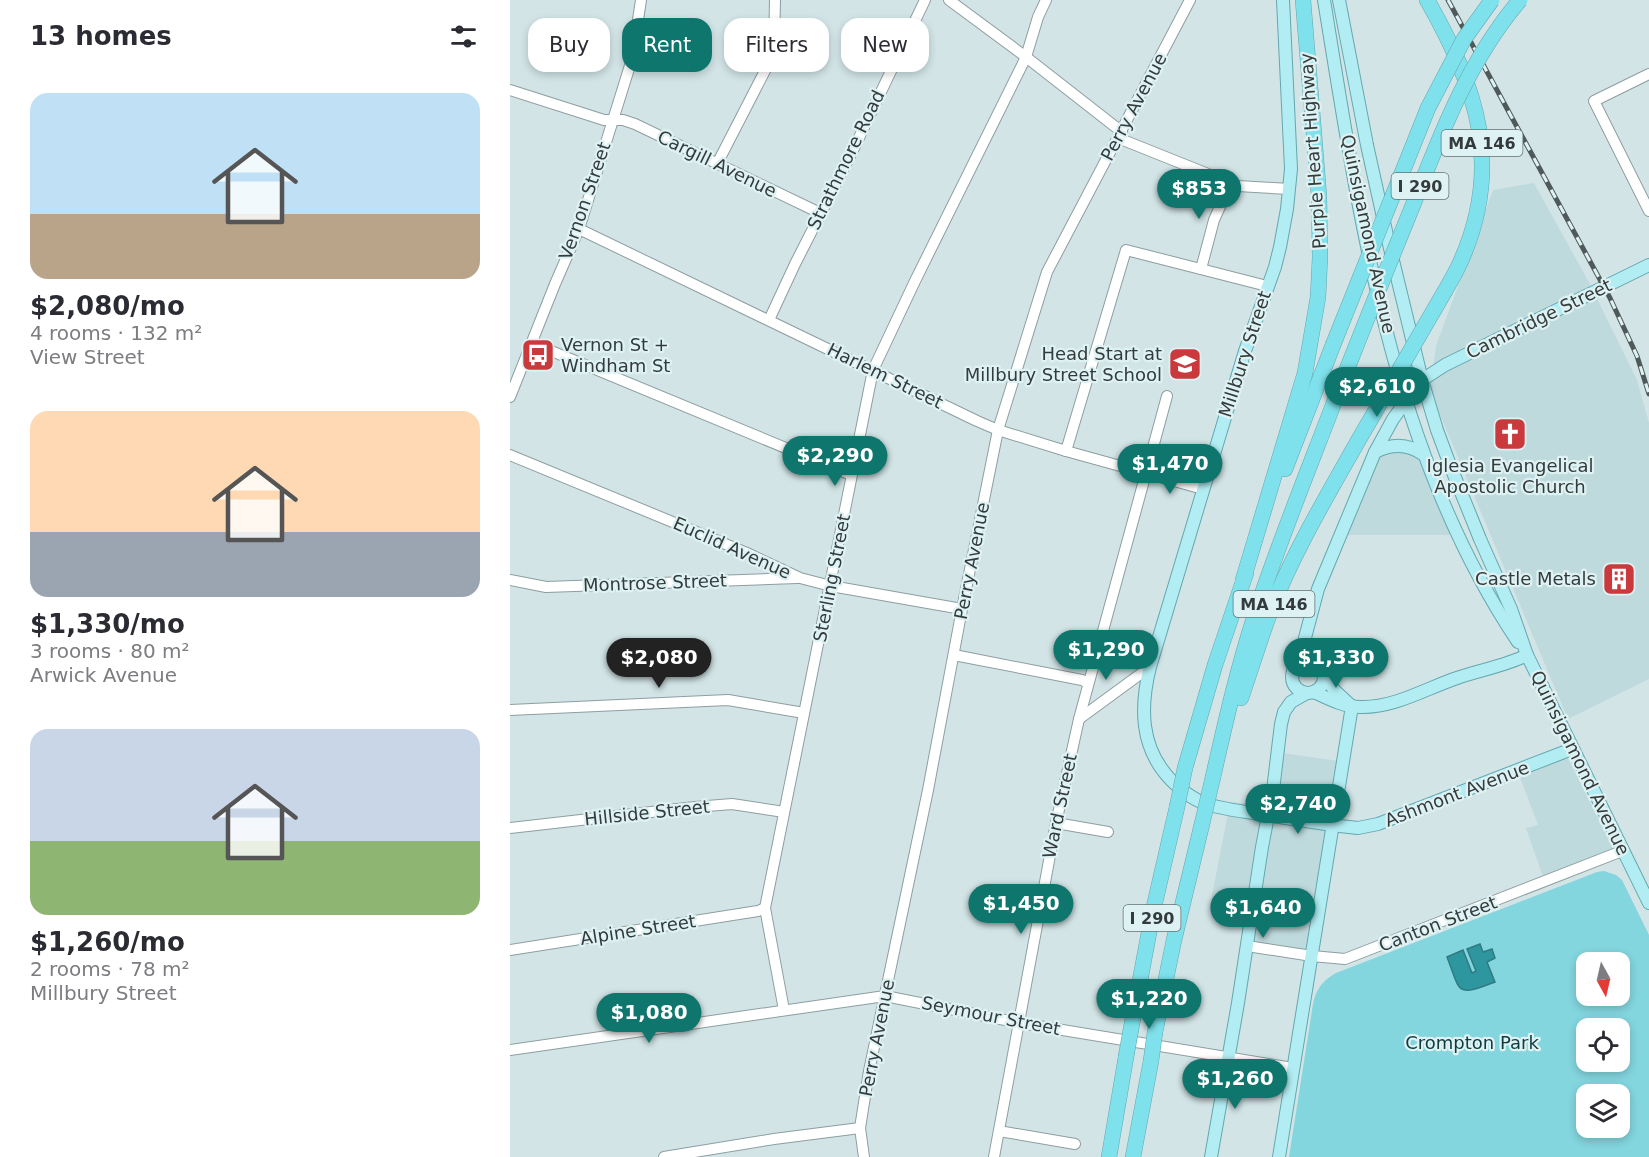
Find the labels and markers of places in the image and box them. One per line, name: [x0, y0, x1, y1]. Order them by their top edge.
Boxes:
pin: $853: [1163, 169, 1235, 220]
place label: Vernon St + Windham St: [561, 334, 670, 376]
bus stop icon: Vernon St + Windham St: [520, 337, 556, 373]
place label: Head Start at Millbury Street School: [965, 343, 1162, 385]
school or university icon: Head Start at Millbury Street School: [1167, 346, 1203, 382]
pin: $2,610: [1328, 367, 1426, 418]
church icon: Iglesia Evangelical Apostolic Church: [1492, 416, 1528, 452]
pin: $2,290: [786, 436, 884, 487]
pin: $1,470: [1121, 444, 1219, 495]
place label: Iglesia Evangelical Apostolic Church: [1427, 455, 1593, 497]
building icon: Castle Metals: [1601, 561, 1637, 597]
place label: Castle Metals: [1475, 568, 1596, 589]
pin: $1,290: [1057, 630, 1155, 681]
pin: $2,080: [610, 638, 708, 689]
pin: $1,330: [1287, 638, 1385, 689]
pin: $2,740: [1249, 784, 1347, 835]
pin: $1,450: [972, 884, 1070, 935]
pin: $1,640: [1214, 888, 1312, 939]
pin: $1,220: [1100, 979, 1198, 1030]
pin: $1,080: [600, 993, 698, 1044]
pin: $1,260: [1186, 1059, 1284, 1110]

